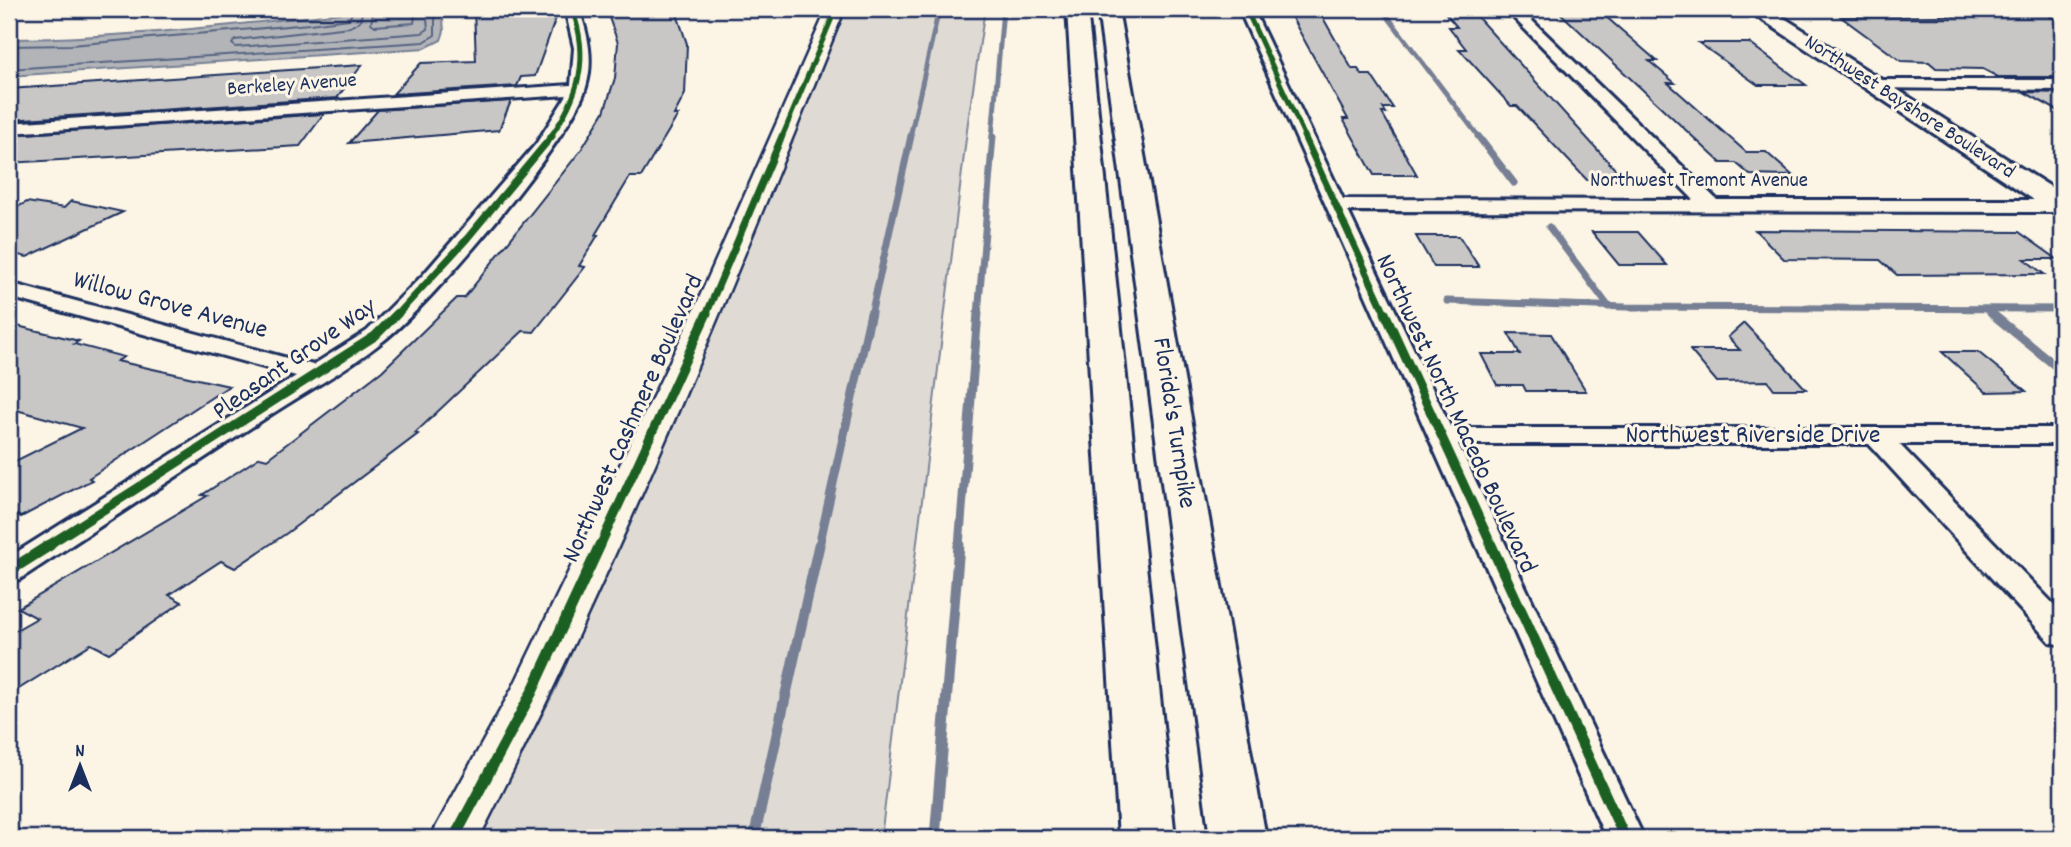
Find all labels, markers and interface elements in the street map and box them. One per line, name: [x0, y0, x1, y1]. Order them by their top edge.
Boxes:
street label: Northwest Bayshore Boulevard: [1798, 28, 2020, 188]
street label: Berkeley Avenue: [226, 67, 358, 105]
street label: Northwest Tremont Avenue: [1590, 167, 1808, 197]
street label: Northwest North Macedo Boulevard: [1365, 248, 1545, 580]
street label: Willow Grove Avenue: [69, 262, 271, 350]
street label: Northwest Cashmere Boulevard: [554, 269, 714, 569]
street label: Pleasant Grove Way: [206, 289, 385, 430]
street label: Florida's Turnpike: [1141, 335, 1205, 511]
street label: Northwest Riverside Drive: [1626, 418, 1880, 455]
north arrow: [46, 732, 116, 802]
text: N: [75, 739, 85, 766]

